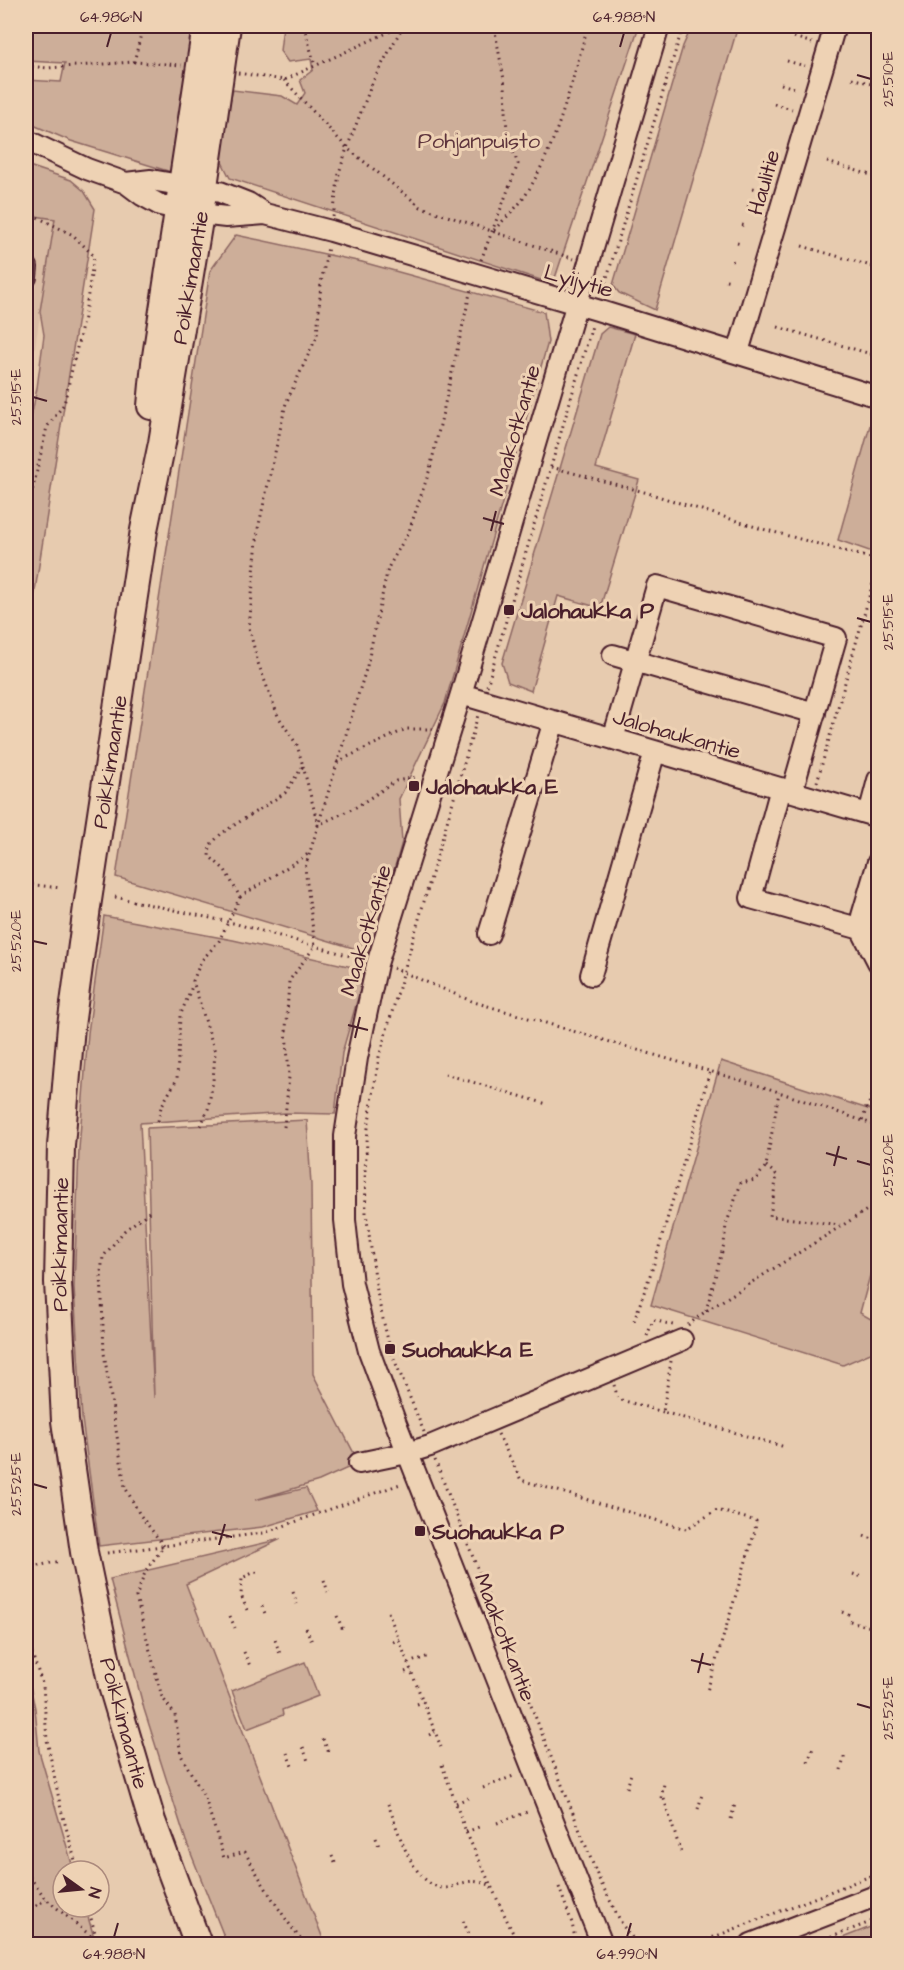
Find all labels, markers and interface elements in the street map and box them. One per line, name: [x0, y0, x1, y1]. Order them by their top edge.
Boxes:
text: 64.986°N: [80, 7, 142, 28]
text: 64.988°N: [593, 7, 655, 28]
text: 25.510°E: [878, 51, 899, 107]
park label: Pohjanpuisto: [418, 126, 541, 157]
street label: Haulitie: [740, 146, 789, 219]
street label: Poikkimaantie: [165, 209, 217, 347]
street label: Lyijytie: [540, 257, 617, 307]
street label: Maakotkantie: [482, 361, 549, 500]
text: 25.515°E: [6, 369, 27, 425]
text: 25.515°E: [878, 594, 899, 650]
place label: Jalohaukka P: [520, 596, 655, 627]
marker: Jalohaukka P: [502, 603, 516, 617]
street label: Poikkimaantie: [85, 693, 136, 831]
street label: Jalohaukantie: [609, 701, 744, 768]
place label: Jalohaukka E: [425, 772, 558, 803]
marker: Jalohaukka E: [407, 779, 421, 793]
street label: Maakotkantie: [333, 861, 400, 1000]
text: 25.520°E: [6, 910, 27, 972]
text: 25.520°E: [878, 1134, 899, 1196]
street label: Poikkimaantie: [44, 1177, 77, 1313]
place label: Suohaukka E: [401, 1335, 533, 1366]
marker: Suohaukka E: [383, 1342, 397, 1356]
text: 25.525°E: [6, 1452, 27, 1516]
place label: Suohaukka P: [431, 1517, 565, 1548]
marker: Suohaukka P: [413, 1524, 427, 1538]
street label: Maakotkantie: [466, 1569, 543, 1706]
street label: Poikkimaantie: [91, 1654, 156, 1793]
text: 25.525°E: [878, 1676, 899, 1740]
north arrow: [51, 1859, 111, 1919]
text: N: [83, 1885, 106, 1900]
text: 64.988°N: [83, 1944, 145, 1965]
text: 64.990°N: [597, 1944, 657, 1965]

